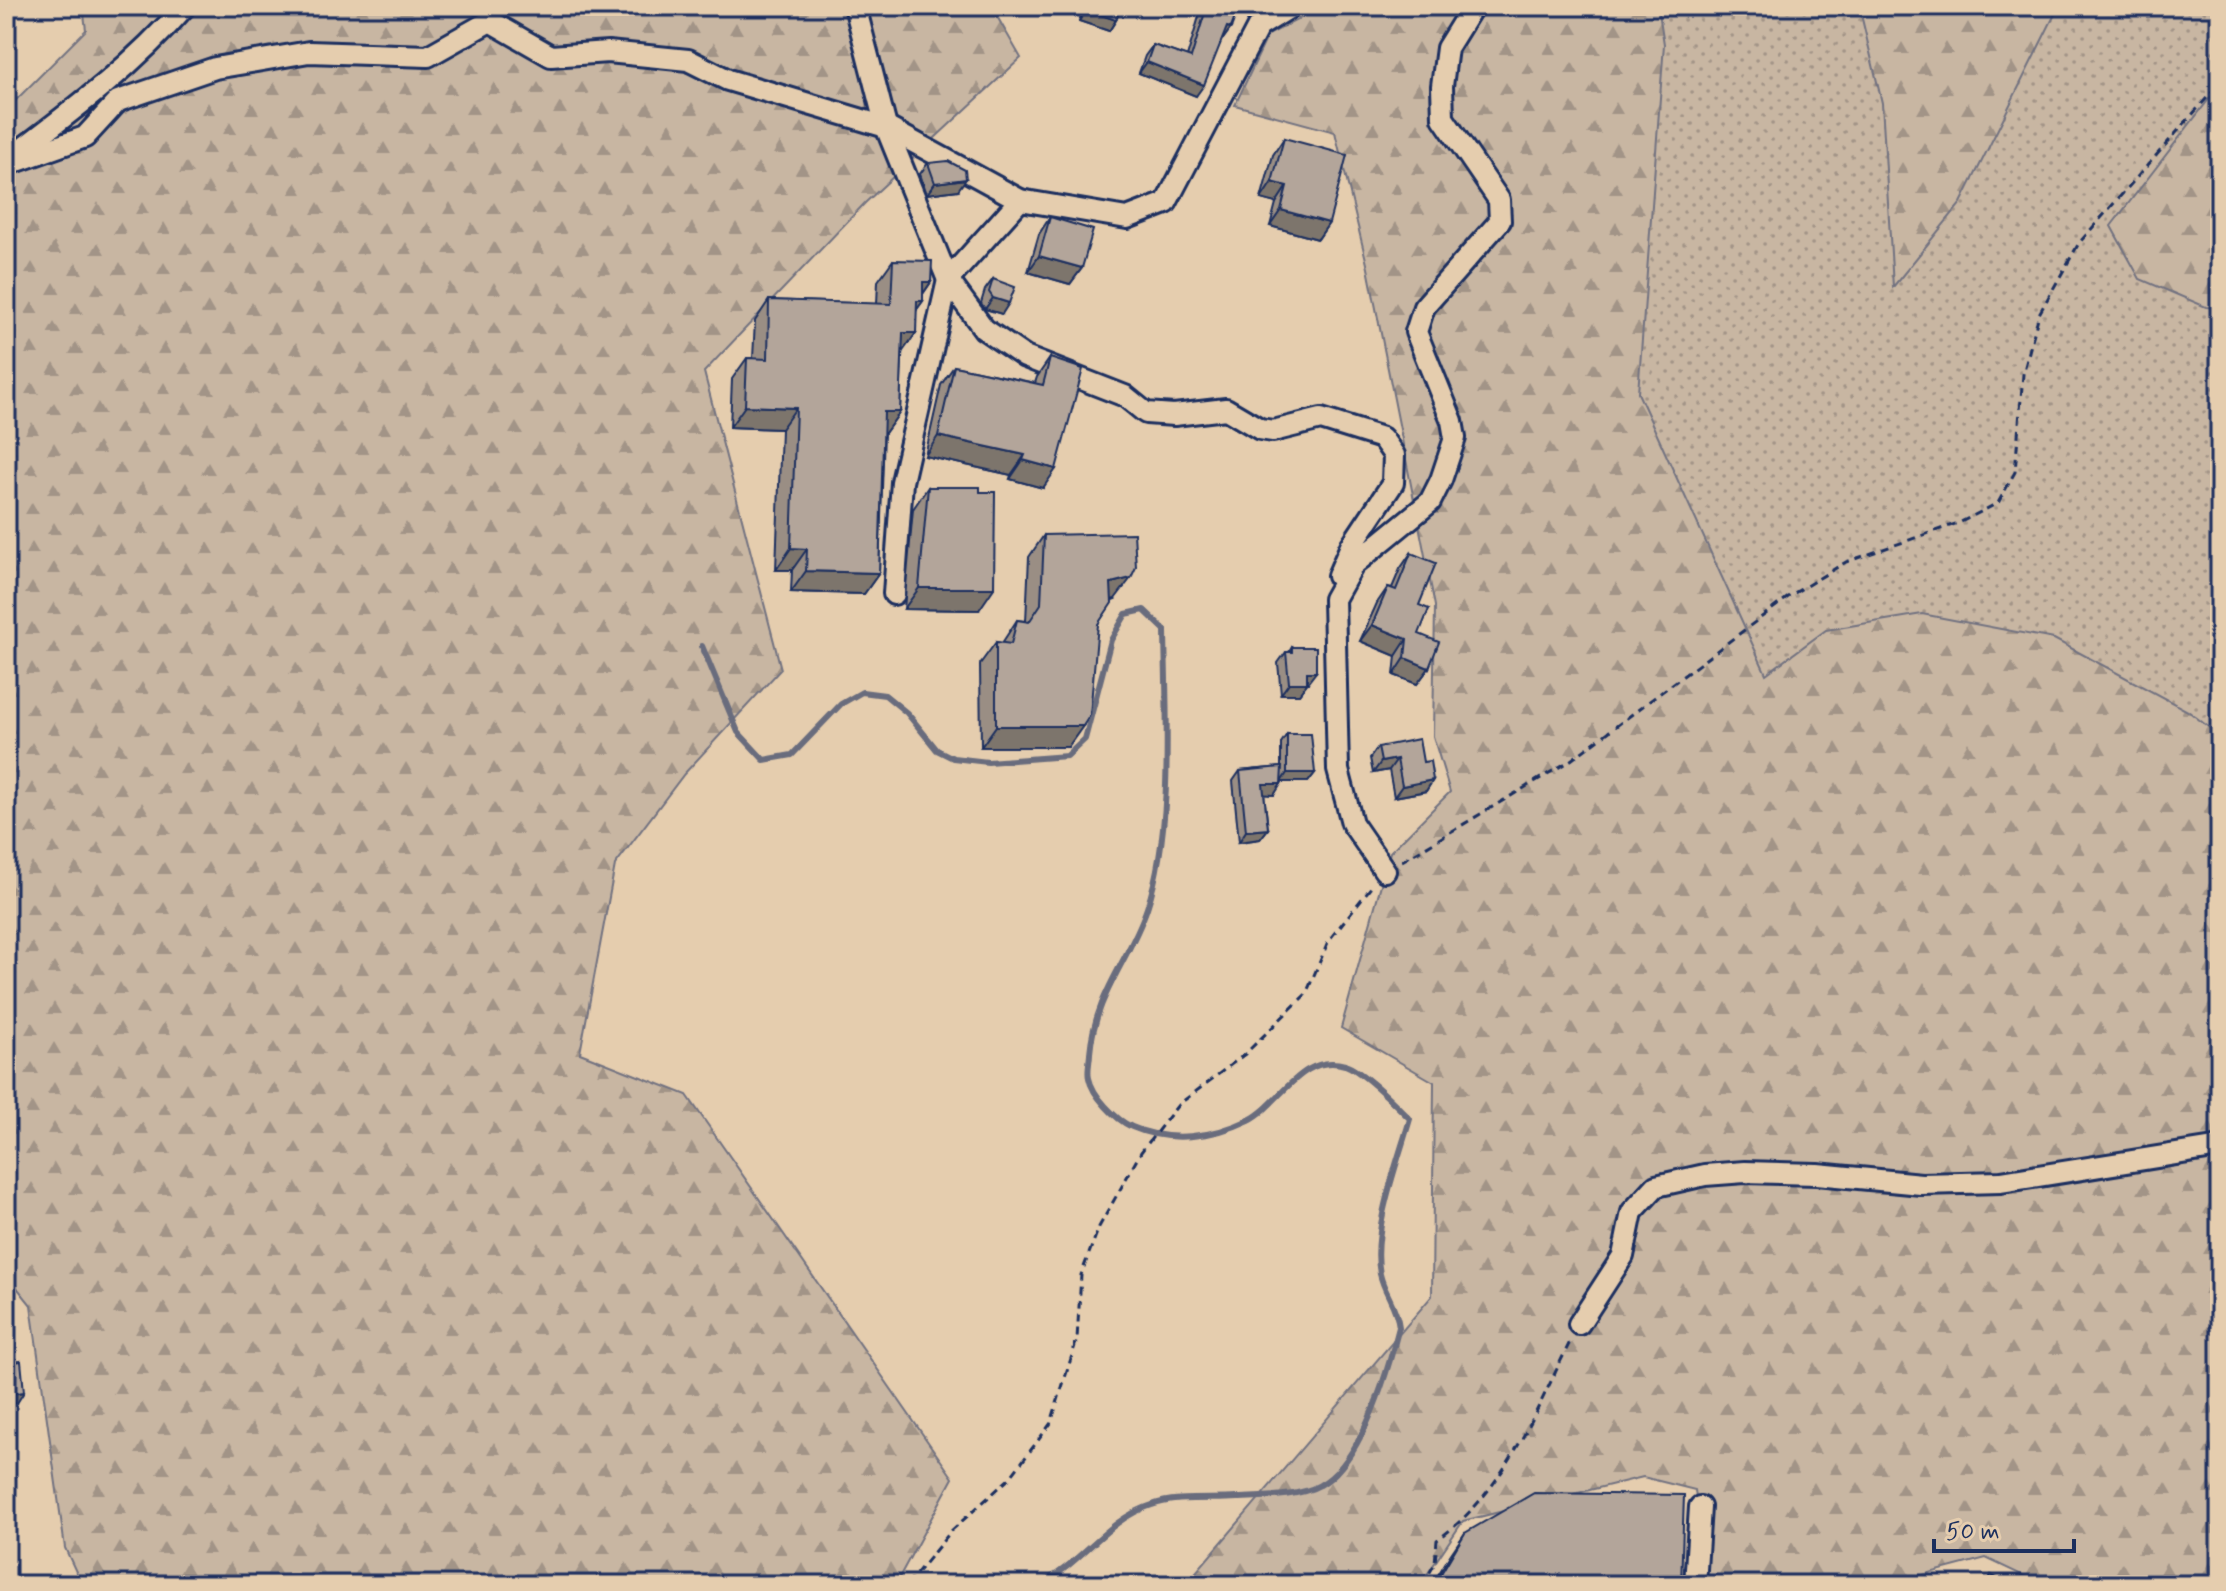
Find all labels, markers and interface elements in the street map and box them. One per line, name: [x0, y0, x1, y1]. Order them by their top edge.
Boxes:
scale bar: [1934, 1503, 2074, 1553]
text: 50 m: [1946, 1517, 2000, 1548]

